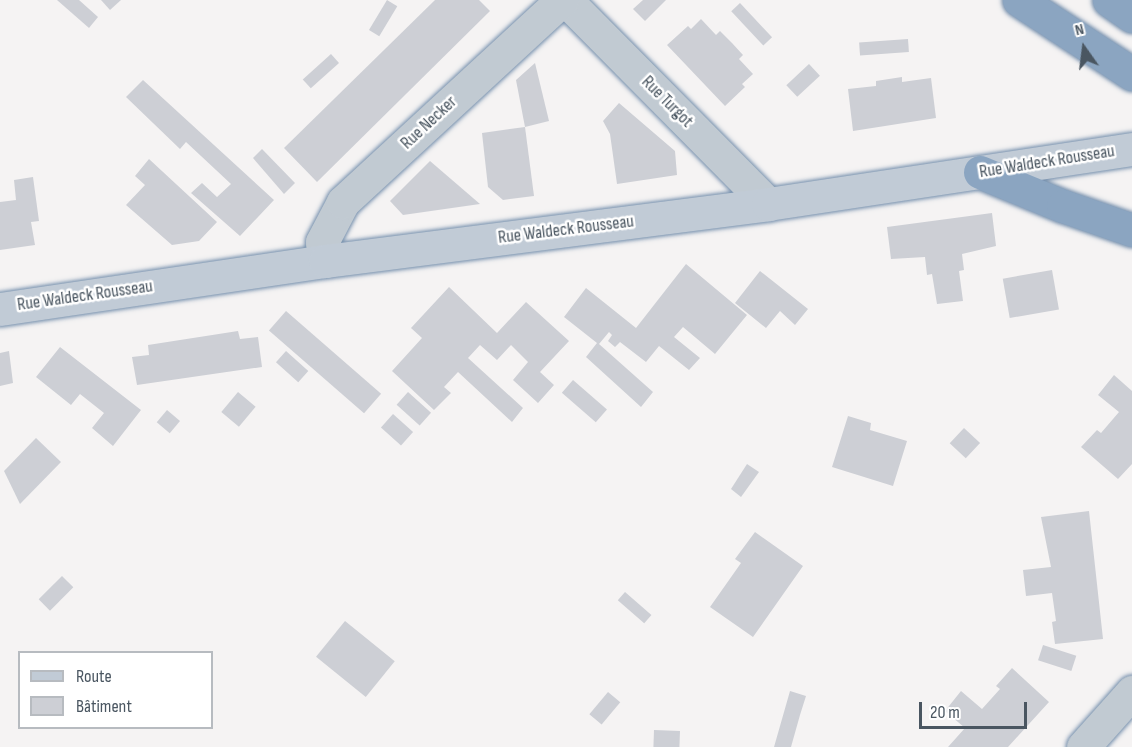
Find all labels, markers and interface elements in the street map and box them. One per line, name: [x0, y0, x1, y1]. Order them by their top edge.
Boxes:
north arrow: [1054, 18, 1114, 78]
text: N: [1073, 20, 1086, 40]
street label: Rue Turgot: [637, 72, 697, 132]
street label: Rue Necker: [397, 92, 461, 154]
street label: Rue Waldeck Rousseau: [978, 141, 1116, 183]
street label: Rue Waldeck Rousseau: [497, 211, 635, 249]
street label: Rue Waldeck Rousseau: [16, 276, 154, 316]
legend: [18, 651, 213, 729]
text: Route: [76, 666, 112, 687]
scale bar: [922, 690, 1030, 728]
text: Bâtiment: [76, 696, 132, 717]
text: 20 m: [930, 702, 960, 723]

